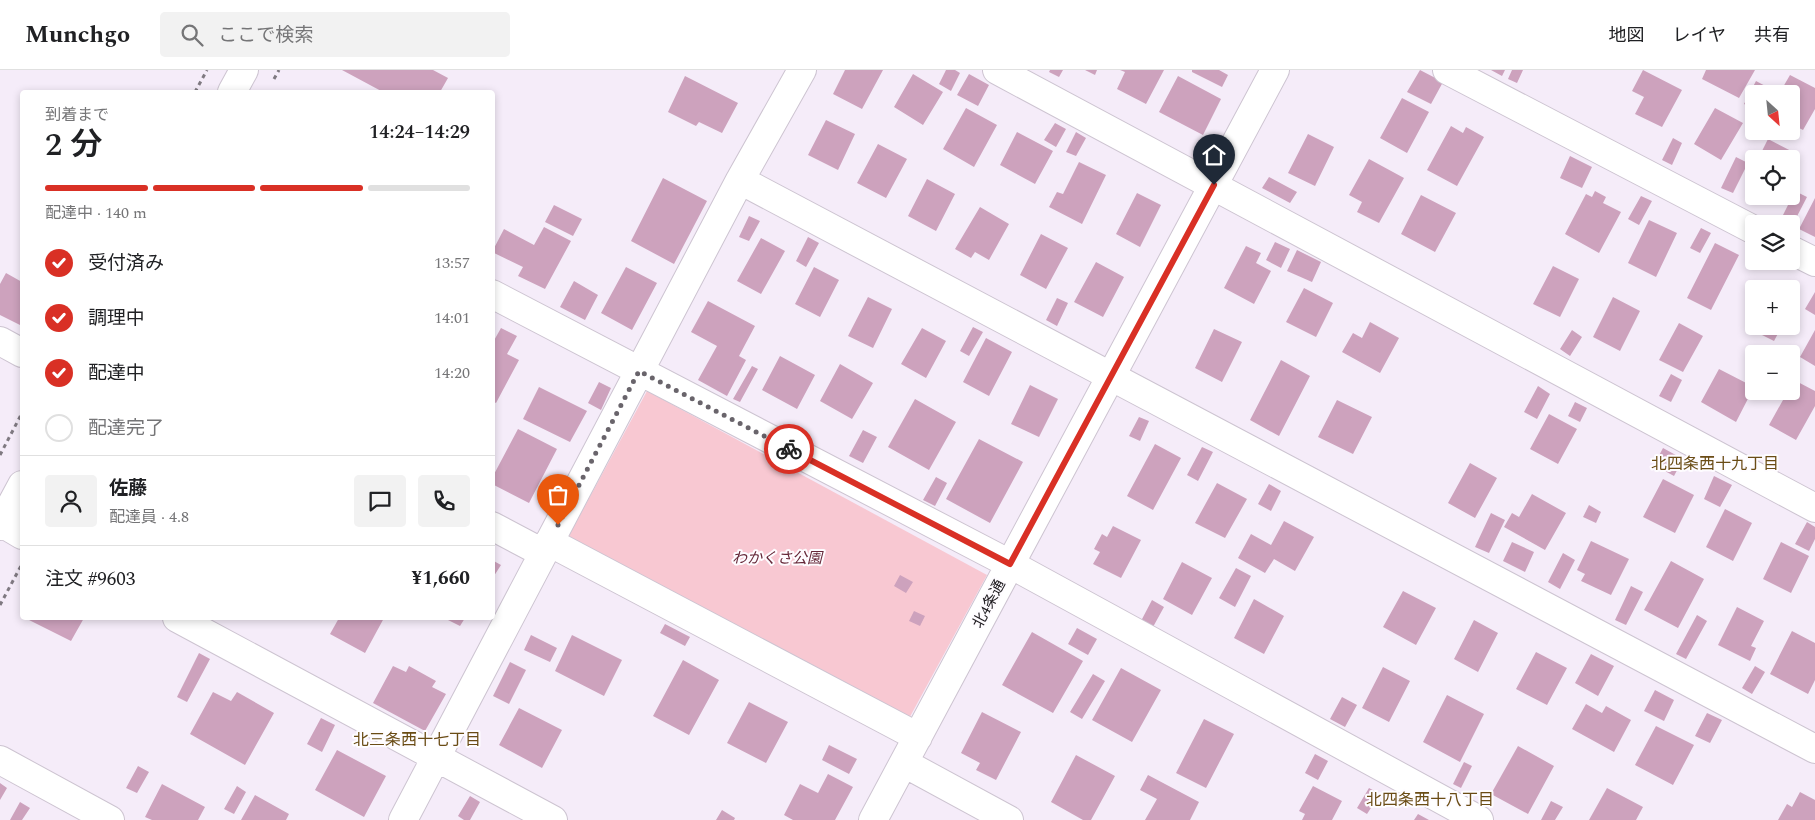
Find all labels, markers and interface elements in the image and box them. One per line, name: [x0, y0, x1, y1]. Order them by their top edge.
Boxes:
search box: [160, 12, 510, 57]
text: Munchgo: [25, 17, 130, 53]
icon: search: [178, 21, 206, 49]
text: ここで検索: [218, 21, 313, 50]
text: 地図: [1609, 22, 1645, 49]
text: レイヤ: [1673, 22, 1726, 49]
text: 共有: [1754, 22, 1790, 49]
north arrow: [1745, 85, 1800, 140]
map controls: [1745, 85, 1800, 400]
text: 到着まで: [45, 103, 109, 127]
text: 14:24–14:29: [369, 118, 470, 147]
text: 2 分: [45, 121, 102, 170]
pin: [1193, 134, 1235, 185]
icon: home: [1200, 141, 1228, 169]
button: locate: [1745, 150, 1800, 205]
text: 配達中 · 140 m: [45, 201, 147, 225]
button: layers: [1745, 215, 1800, 270]
icon: check: [45, 249, 73, 277]
text: 受付済み: [88, 249, 164, 278]
text: 13:57: [434, 251, 470, 275]
button: +: [1745, 280, 1800, 335]
icon: check: [45, 304, 73, 332]
text: 調理中: [88, 304, 145, 333]
text: 14:01: [434, 306, 470, 330]
button: −: [1745, 345, 1800, 400]
icon: check: [45, 359, 73, 387]
text: 配達中: [88, 359, 145, 388]
text: 14:20: [434, 361, 470, 385]
text: 配達完了: [88, 414, 164, 443]
courier: [764, 424, 814, 474]
icon: bike: [775, 435, 803, 463]
district label: 北四条西十九丁目: [1651, 452, 1779, 476]
text: 佐藤: [109, 474, 147, 503]
pin: [537, 474, 579, 525]
button: person: [45, 475, 97, 527]
button: chat: [354, 475, 406, 527]
button: phone: [418, 475, 470, 527]
icon: bag: [544, 481, 572, 509]
text: 配達員 · 4.8: [109, 505, 189, 529]
park label: わかくさ公園: [732, 547, 824, 570]
text: ¥1,660: [412, 564, 470, 593]
text: 注文 #9603: [45, 565, 135, 594]
street label: 北4条通: [967, 575, 1011, 633]
district label: 北三条西十七丁目: [353, 728, 481, 752]
district label: 北四条西十八丁目: [1366, 788, 1494, 812]

